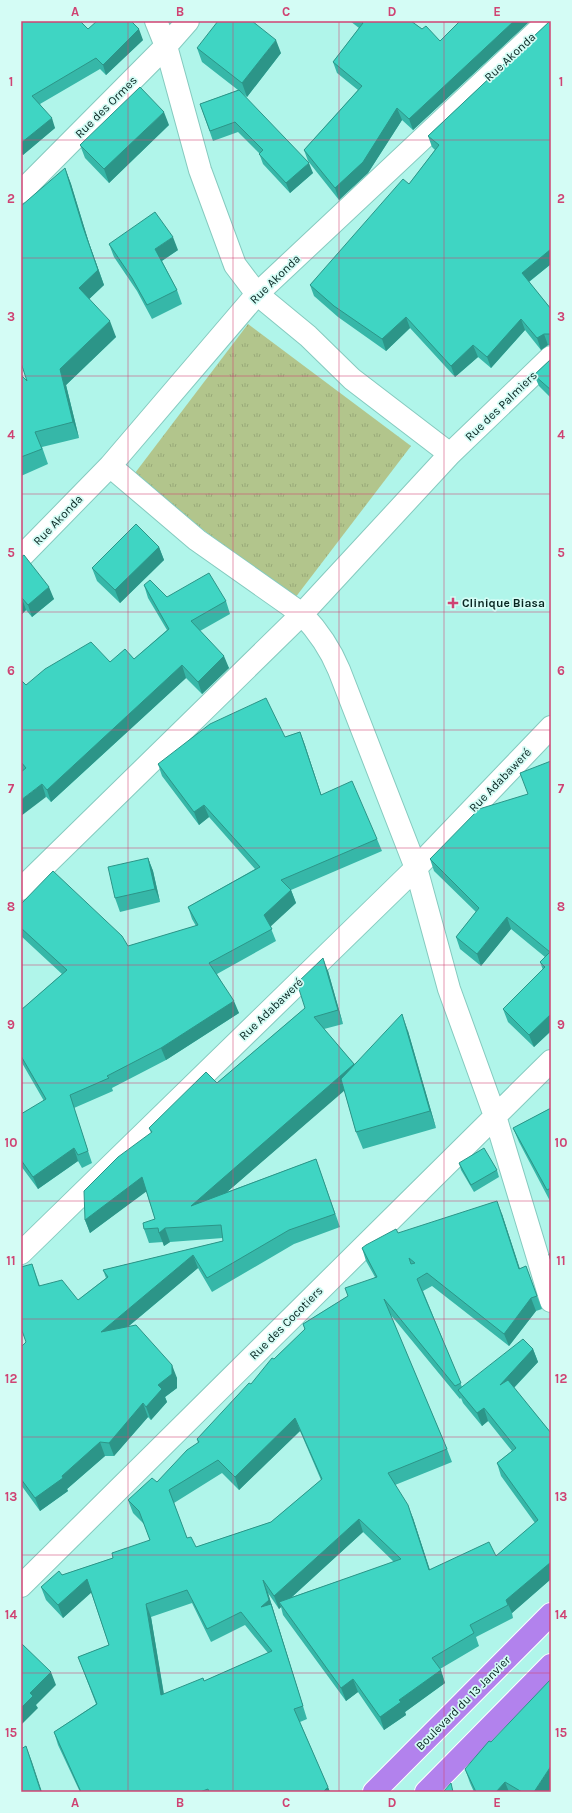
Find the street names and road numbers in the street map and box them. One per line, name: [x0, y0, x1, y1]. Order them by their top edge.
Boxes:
street label: Rue Akonda: [482, 30, 538, 84]
street label: Rue des Ormes: [72, 73, 140, 141]
street label: Rue Akonda: [247, 251, 303, 307]
street label: Rue des Palmiers: [462, 368, 540, 444]
street label: Rue Akonda: [30, 492, 86, 548]
street label: Rue Adabaweré: [466, 745, 534, 815]
street label: Rue Adabaweré: [236, 975, 306, 1043]
street label: Rue des Cocotiers: [247, 1284, 325, 1362]
street label: Boulevard du 13 Janvier: [413, 1652, 514, 1753]

